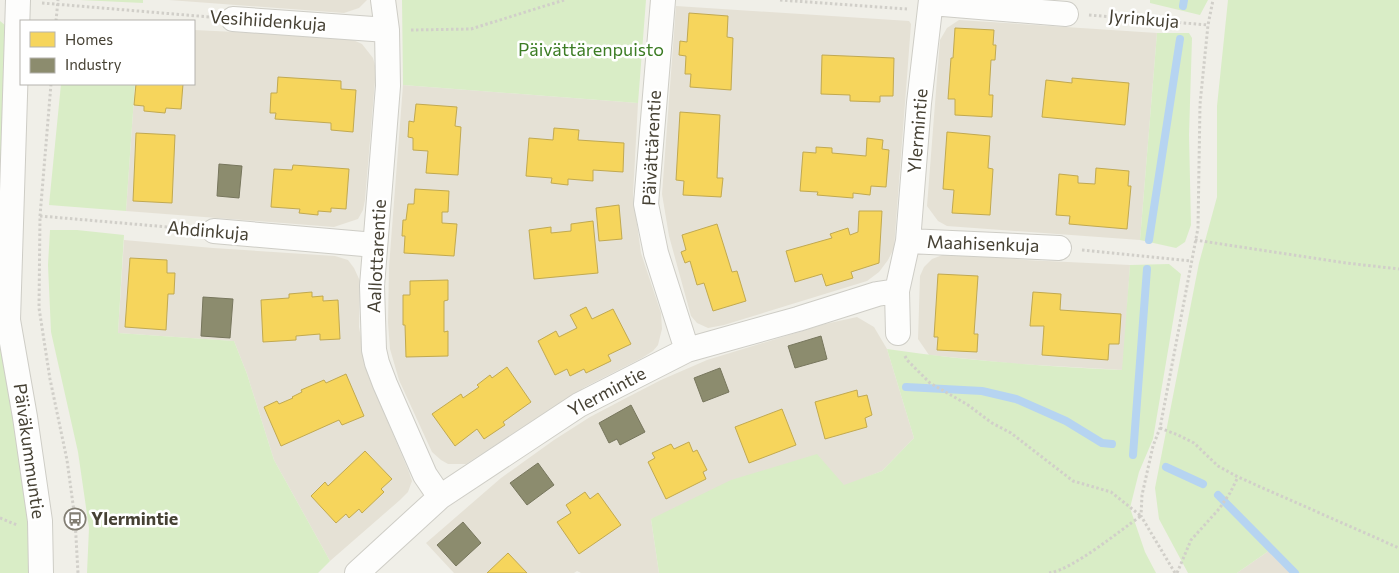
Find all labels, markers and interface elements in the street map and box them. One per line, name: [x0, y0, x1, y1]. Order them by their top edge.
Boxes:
street label: Jyrinkuja: [1108, 4, 1180, 32]
street label: Vesihiidenkuja: [209, 5, 327, 35]
legend: [20, 20, 195, 85]
text: Homes: [65, 30, 113, 48]
park label: Päivättärenpuisto: [518, 38, 664, 60]
text: Industry: [65, 55, 122, 73]
street label: Ylermintie: [902, 88, 932, 174]
street label: Päivättärentie: [637, 89, 665, 206]
street label: Aallottarentie: [362, 199, 390, 313]
street label: Ahdinkuja: [166, 215, 250, 245]
street label: Maahisenkuja: [926, 230, 1040, 256]
street label: Ylermintie: [564, 361, 649, 421]
street label: Päiväkummuntie: [10, 382, 50, 520]
bus stop icon: Ylermintie: [63, 507, 87, 531]
place label: Ylermintie: [91, 507, 178, 529]

